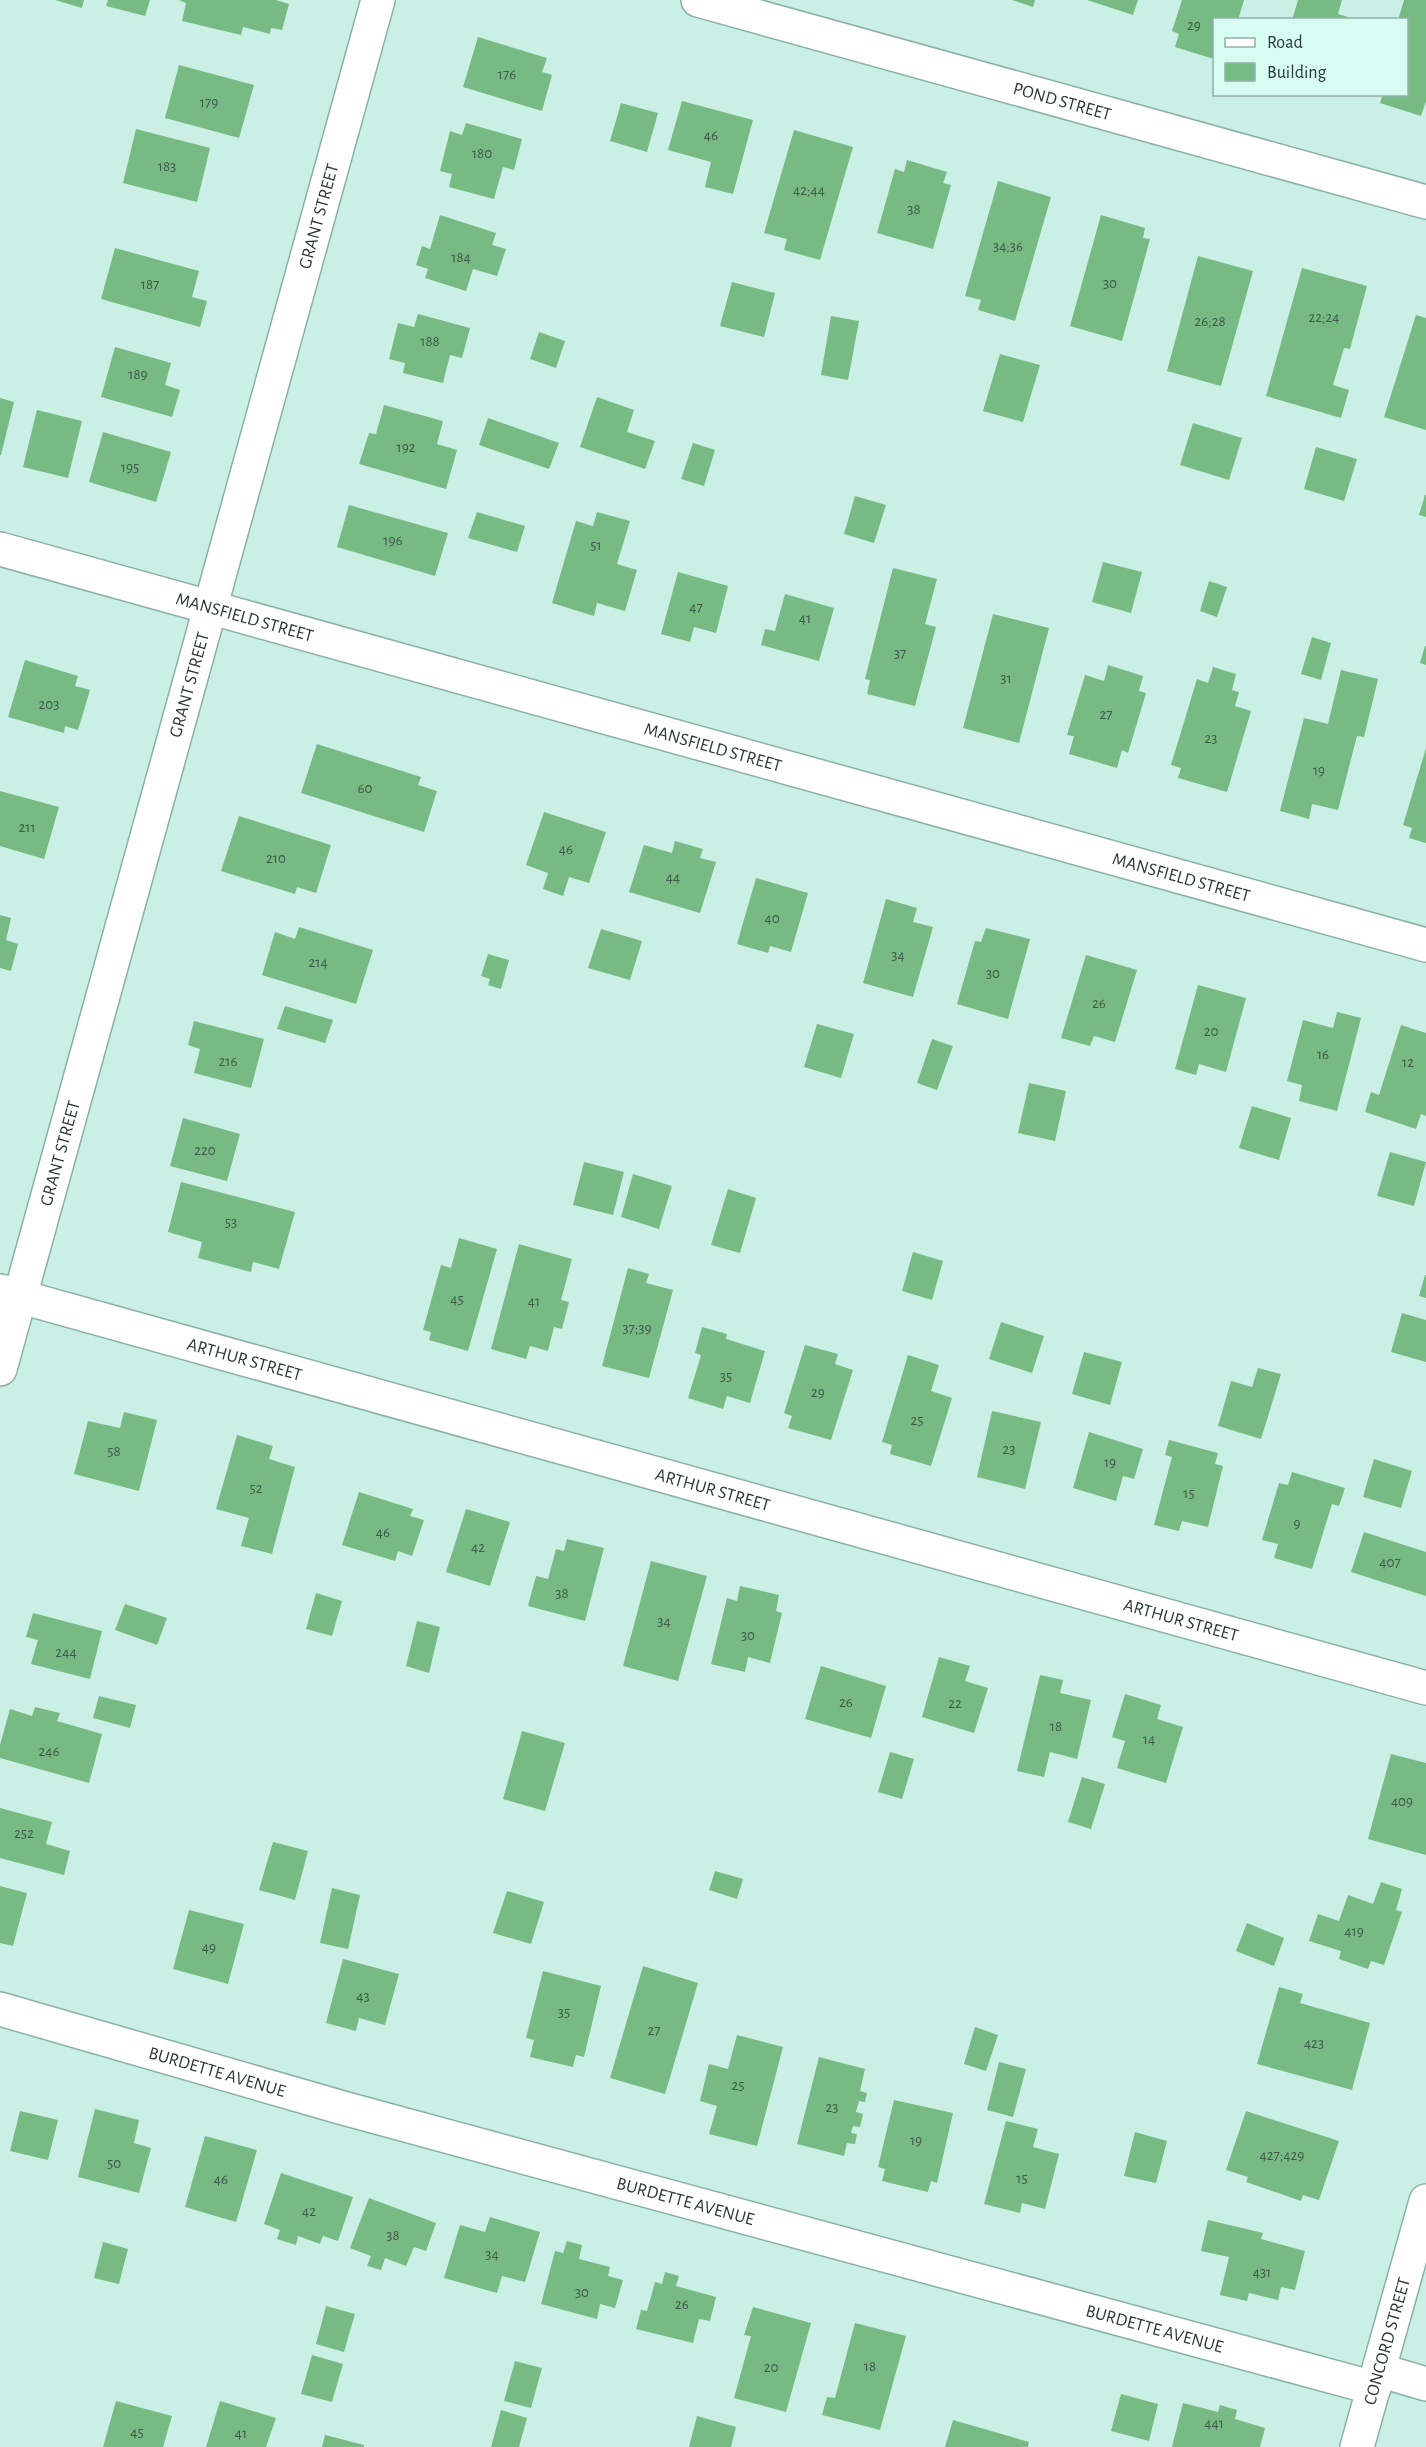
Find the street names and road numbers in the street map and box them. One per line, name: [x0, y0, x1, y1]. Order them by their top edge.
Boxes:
street label: POND STREET: [1011, 80, 1113, 124]
street label: GRANT STREET: [296, 162, 342, 271]
street label: MANSFIELD STREET: [174, 590, 316, 646]
street label: GRANT STREET: [167, 630, 213, 739]
street label: MANSFIELD STREET: [642, 720, 784, 776]
street label: MANSFIELD STREET: [1110, 850, 1252, 906]
street label: GRANT STREET: [37, 1099, 84, 1208]
street label: ARTHUR STREET: [185, 1336, 304, 1385]
street label: ARTHUR STREET: [653, 1466, 772, 1515]
street label: ARTHUR STREET: [1121, 1596, 1240, 1645]
street label: BURDETTE AVENUE: [146, 2044, 288, 2101]
street label: BURDETTE AVENUE: [615, 2175, 756, 2229]
street label: CONCORD STREET: [1361, 2275, 1414, 2407]
street label: BURDETTE AVENUE: [1084, 2302, 1225, 2357]

